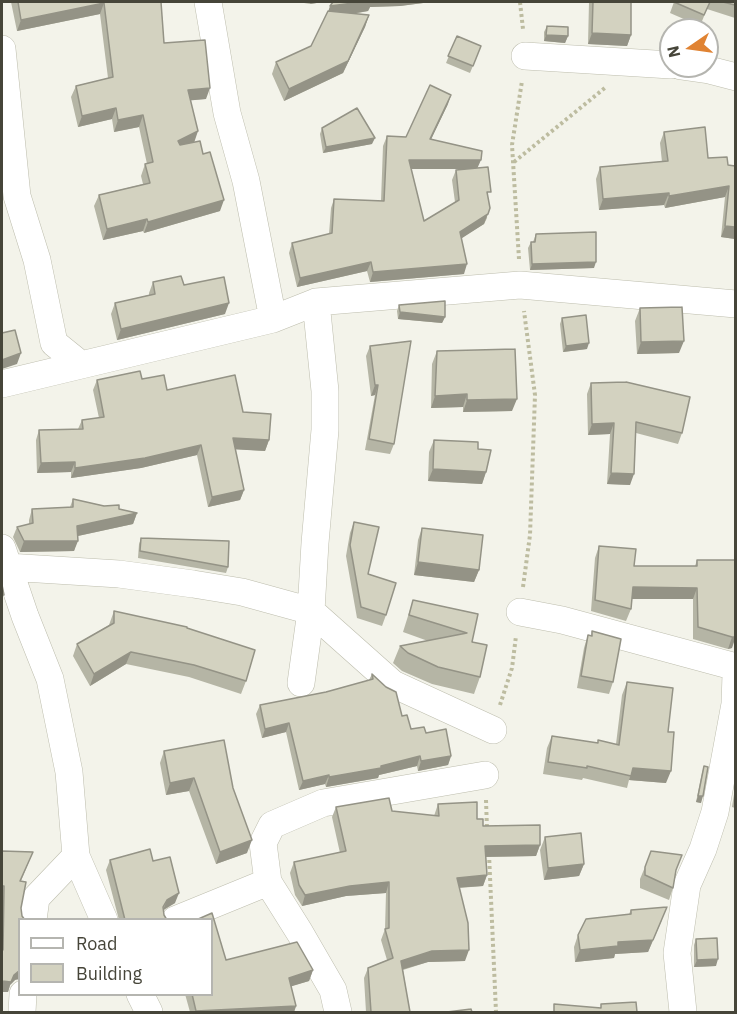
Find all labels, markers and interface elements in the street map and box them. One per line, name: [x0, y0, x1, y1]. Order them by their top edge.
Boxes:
north arrow: [659, 18, 719, 78]
text: N: [662, 44, 684, 59]
legend: [18, 918, 213, 996]
text: Road: [76, 932, 117, 955]
text: Building: [76, 962, 142, 985]

